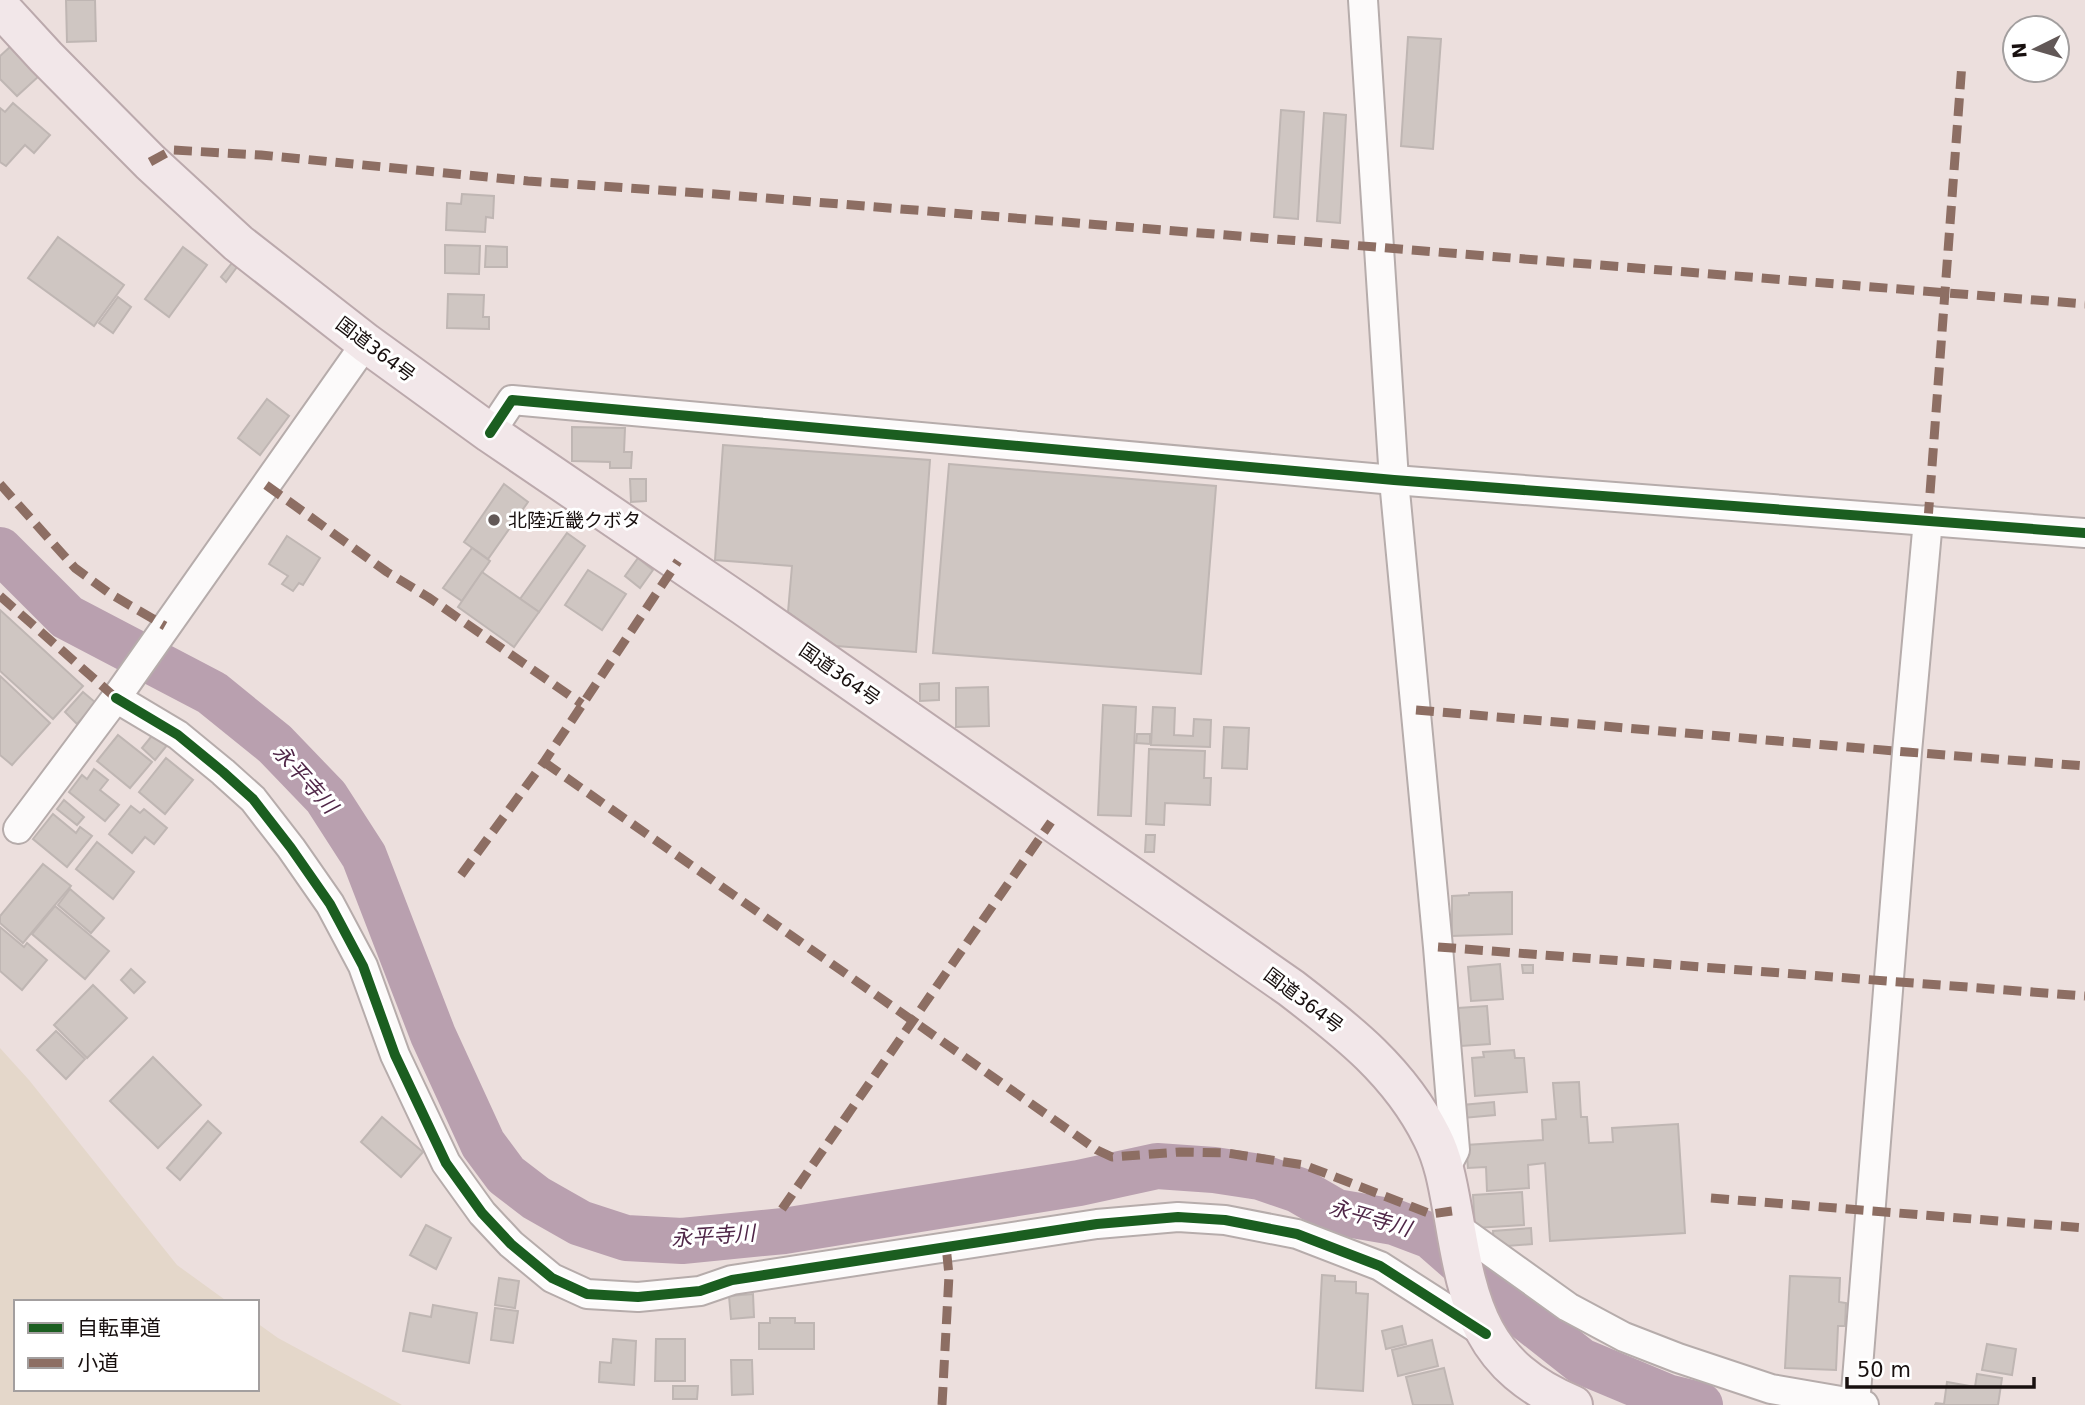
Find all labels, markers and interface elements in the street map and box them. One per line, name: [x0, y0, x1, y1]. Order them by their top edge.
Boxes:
north arrow: [2001, 14, 2071, 84]
text: N: [2007, 42, 2031, 59]
street label: 国道364号: [332, 312, 420, 386]
place label: 北陸近畿クボタ: [508, 509, 641, 531]
marker: 北陸近畿クボタ: [486, 512, 502, 528]
street label: 国道364号: [795, 638, 885, 710]
water label: 永平寺川: [268, 740, 343, 820]
street label: 国道364号: [1260, 963, 1348, 1037]
water label: 永平寺川: [1326, 1195, 1416, 1242]
water label: 永平寺川: [670, 1221, 758, 1251]
legend: [14, 1300, 259, 1391]
text: 自転車道: [77, 1316, 161, 1340]
scale bar: [1847, 1346, 2034, 1390]
text: 小道: [77, 1351, 119, 1375]
text: 50 m: [1857, 1358, 1911, 1382]

